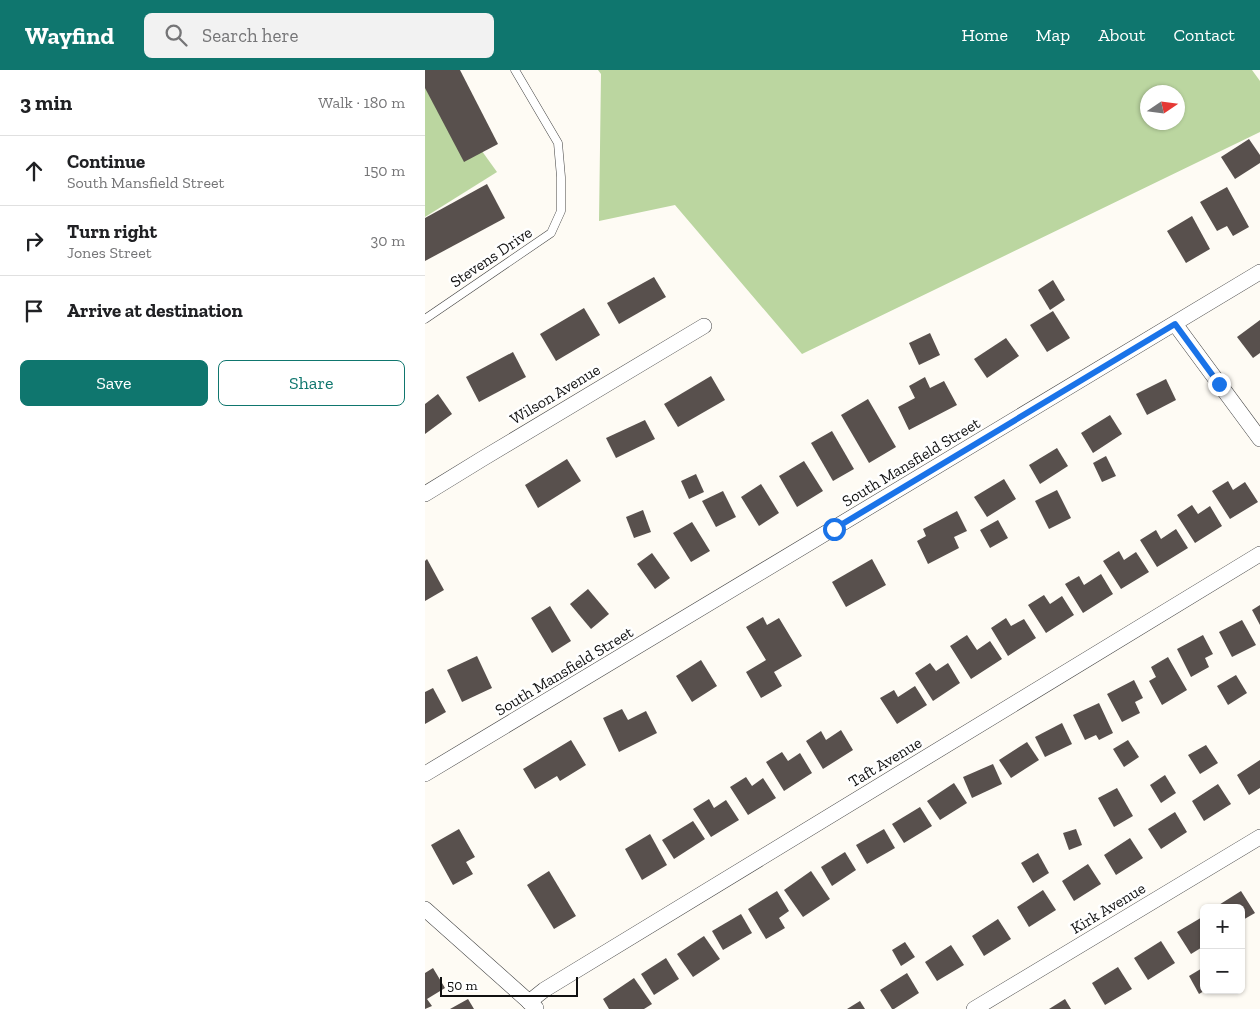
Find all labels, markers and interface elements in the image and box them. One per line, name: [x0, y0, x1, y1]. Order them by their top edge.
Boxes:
search box: [144, 13, 494, 58]
text: Wayfind: [25, 21, 114, 50]
icon: search: [162, 21, 190, 49]
text: Search here: [202, 24, 298, 47]
text: Home: [961, 24, 1008, 46]
text: Map: [1036, 24, 1070, 46]
text: About: [1098, 24, 1145, 46]
text: Contact: [1173, 24, 1235, 46]
north arrow: [1140, 85, 1185, 130]
text: 3 min: [20, 90, 72, 115]
text: Walk · 180 m: [318, 93, 405, 112]
text: Continue: [67, 150, 145, 173]
icon: ahead: [20, 157, 48, 185]
text: 150 m: [364, 161, 405, 180]
text: South Mansfield Street: [67, 173, 224, 192]
text: Turn right: [67, 220, 157, 243]
street label: Stevens Drive: [446, 223, 536, 291]
icon: right: [20, 227, 48, 255]
text: 30 m: [371, 231, 405, 250]
text: Jones Street: [67, 243, 152, 262]
icon: arrive: [20, 297, 48, 325]
text: Arrive at destination: [67, 299, 243, 322]
button: Save: [20, 360, 208, 406]
button: Share: [218, 360, 405, 406]
street label: Wilson Avenue: [507, 360, 603, 428]
route end: [1208, 373, 1231, 396]
street label: South Mansfield Street: [839, 413, 983, 511]
route start: [823, 518, 846, 541]
street label: South Mansfield Street: [492, 622, 636, 720]
street label: Taft Avenue: [845, 733, 925, 791]
street label: Kirk Avenue: [1067, 878, 1149, 938]
map controls: [1200, 904, 1245, 994]
button: +: [1200, 904, 1245, 949]
button: −: [1200, 949, 1245, 994]
scale bar: [440, 974, 577, 997]
text: 50 m: [447, 977, 478, 994]

